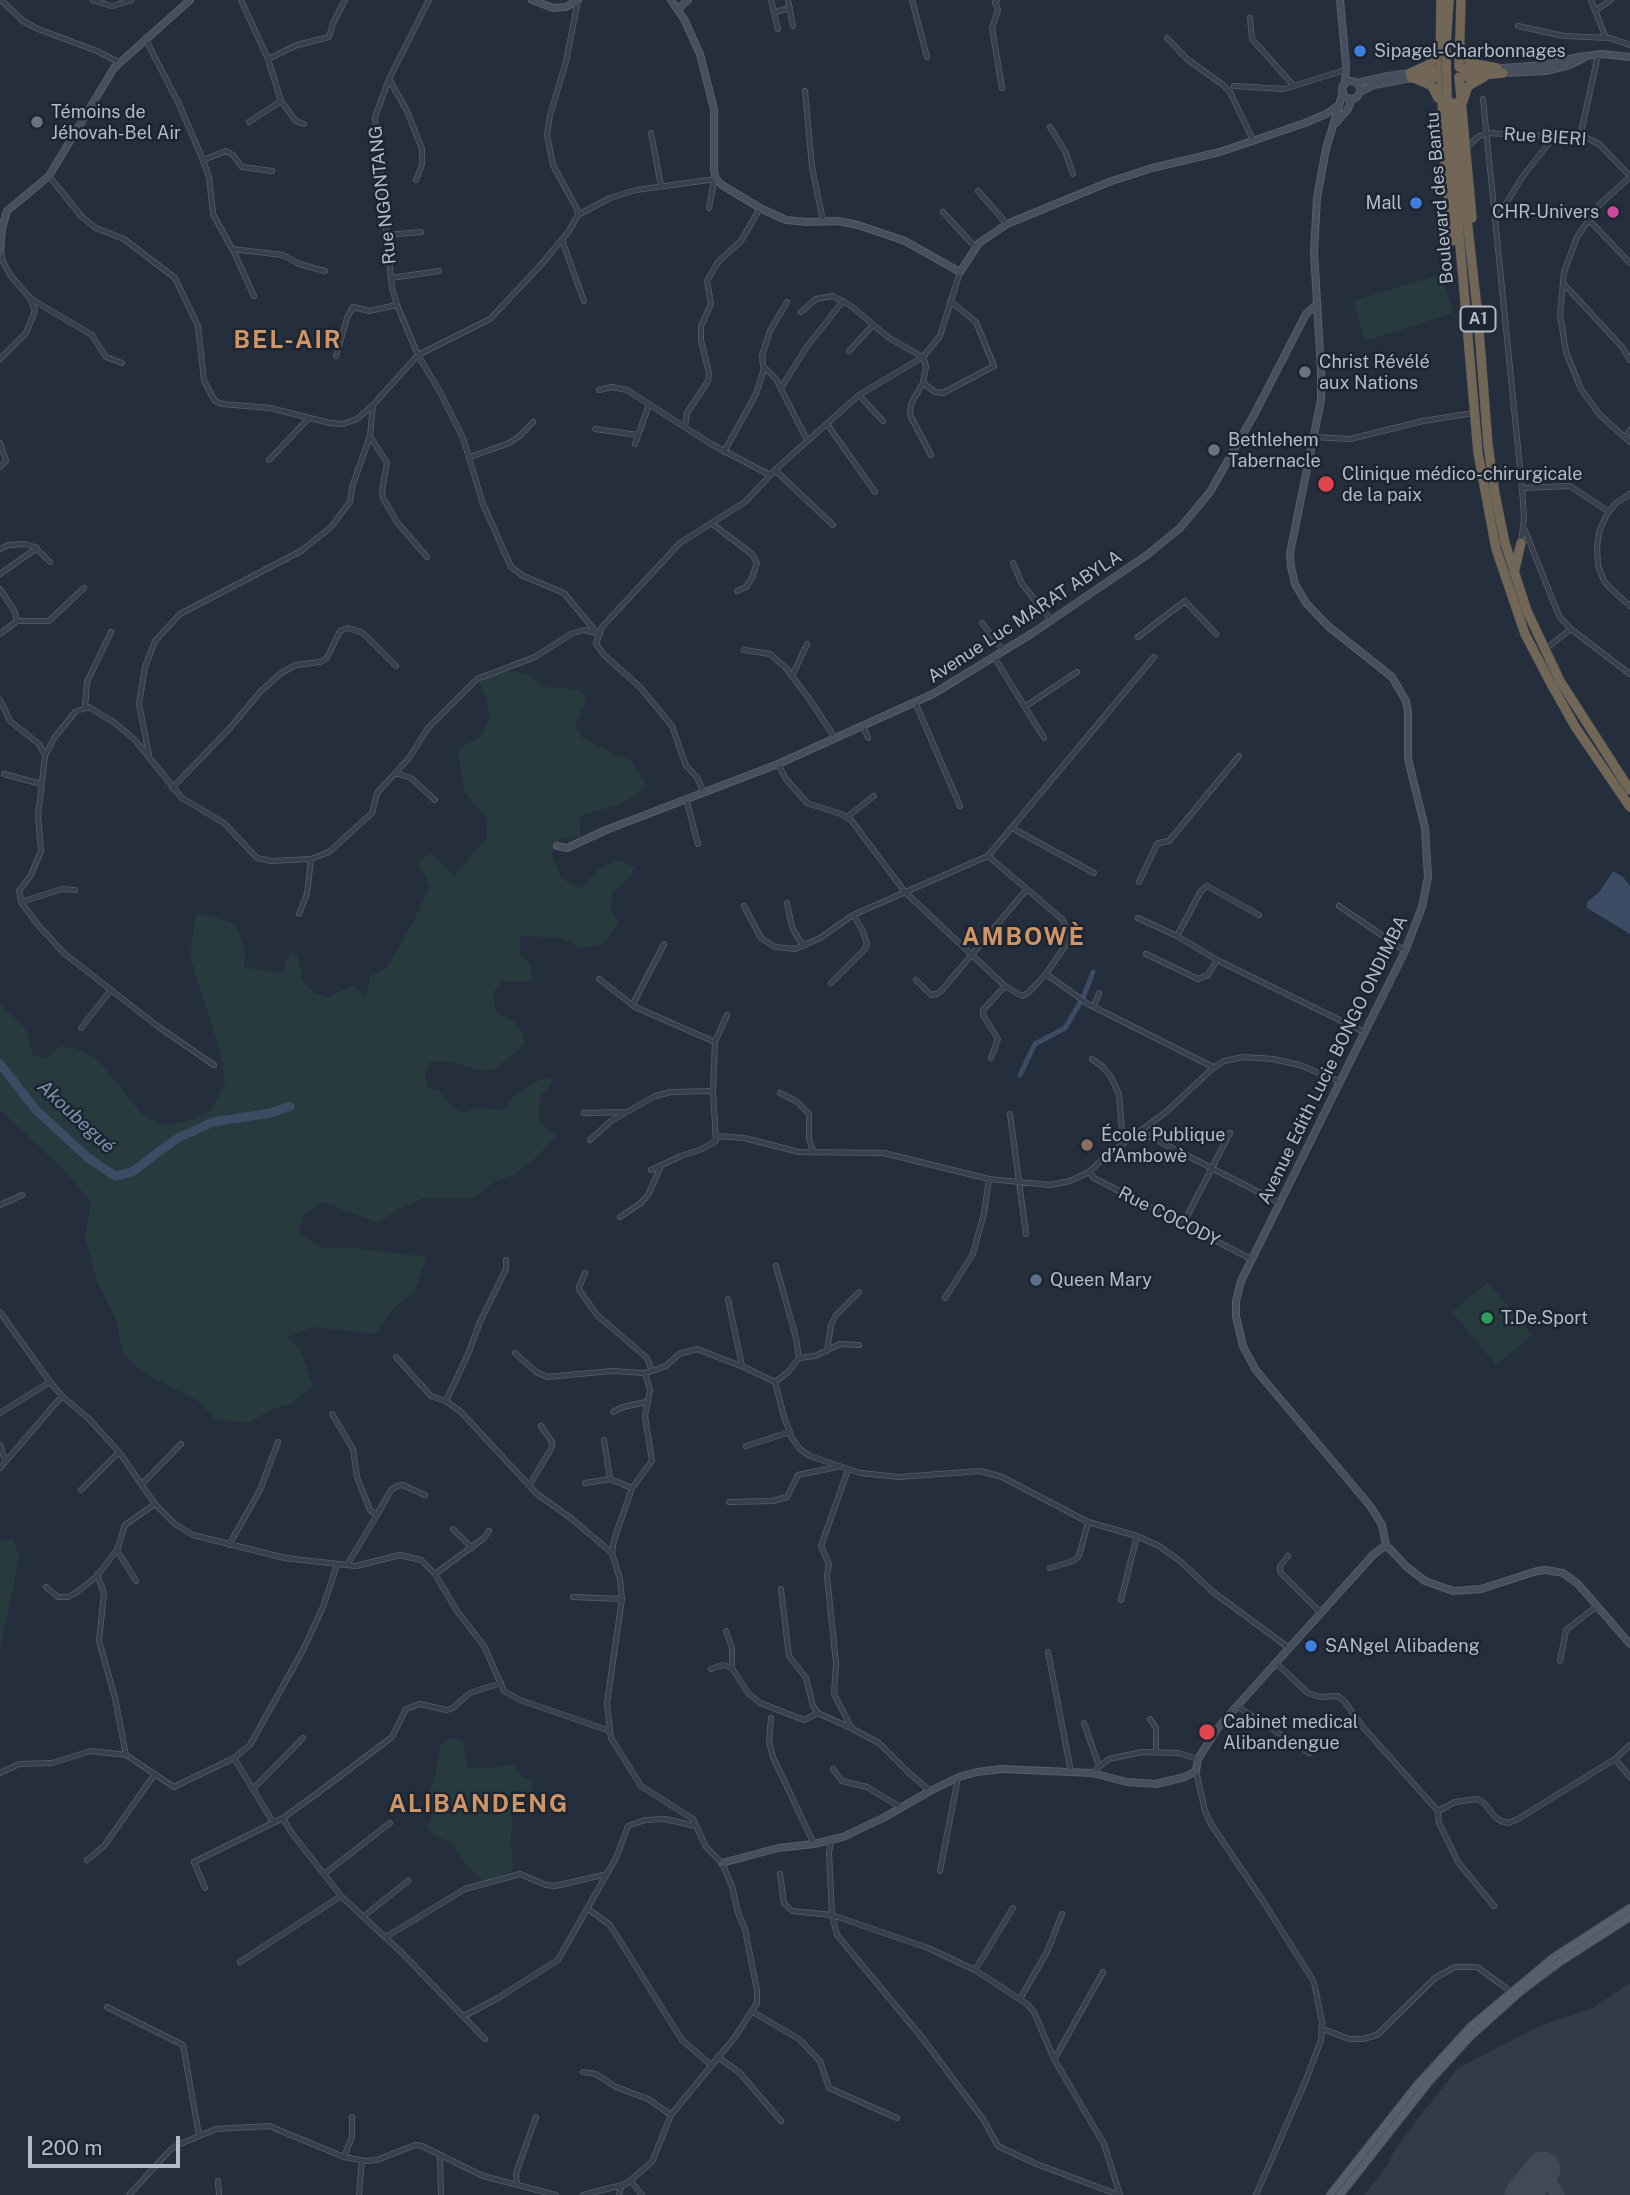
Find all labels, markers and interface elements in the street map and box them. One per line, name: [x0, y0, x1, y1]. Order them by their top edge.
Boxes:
place label: Sipagel-Charbonnages: [1374, 40, 1566, 62]
marker: Sipagel-Charbonnages: [1352, 43, 1368, 59]
place label: Témoins de Jéhovah-Bel Air: [51, 101, 181, 144]
street label: Boulevard des Bantu: [1422, 111, 1458, 285]
marker: Témoins de Jéhovah-Bel Air: [29, 114, 45, 130]
street label: Rue BIERI: [1503, 123, 1587, 151]
street label: Rue NGONTANG: [365, 125, 401, 265]
place label: Mall: [1366, 192, 1402, 214]
marker: Mall: [1408, 195, 1424, 211]
place label: CHR-Univers: [1492, 201, 1599, 223]
marker: CHR-Univers: [1605, 204, 1621, 220]
road number: A1: [1460, 306, 1496, 332]
district label: BEL-AIR: [234, 327, 342, 355]
place label: Christ Révélé aux Nations: [1319, 351, 1430, 394]
marker: Christ Révélé aux Nations: [1297, 364, 1313, 380]
place label: Bethlehem Tabernacle: [1228, 429, 1321, 472]
marker: Bethlehem Tabernacle: [1206, 442, 1222, 458]
place label: Clinique médico-chirurgicale de la paix: [1342, 463, 1582, 505]
marker: Clinique médico-chirurgicale de la paix: [1316, 474, 1336, 494]
street label: Avenue Luc MARAT ABYLA: [924, 546, 1126, 688]
street label: Avenue Edith Lucie BONGO ONDIMBA: [1253, 912, 1413, 1208]
district label: AMBOWÈ: [963, 924, 1085, 952]
water label: Akoubegué: [33, 1076, 119, 1158]
place label: École Publique d’Ambowè: [1101, 1124, 1225, 1166]
marker: École Publique d’Ambowè: [1079, 1137, 1095, 1153]
street label: Rue COCODY: [1115, 1182, 1223, 1252]
place label: Queen Mary: [1050, 1269, 1152, 1291]
marker: Queen Mary: [1028, 1272, 1044, 1288]
place label: T.De.Sport: [1501, 1307, 1588, 1329]
marker: T.De.Sport: [1479, 1310, 1495, 1326]
place label: SANgel Alibadeng: [1325, 1635, 1480, 1657]
marker: SANgel Alibadeng: [1303, 1638, 1319, 1654]
place label: Cabinet medical Alibandengue: [1223, 1711, 1358, 1754]
marker: Cabinet medical Alibandengue: [1197, 1722, 1217, 1742]
district label: ALIBANDENG: [390, 1791, 568, 1819]
scale bar: [32, 2122, 184, 2166]
text: 200 m: [41, 2135, 102, 2160]

